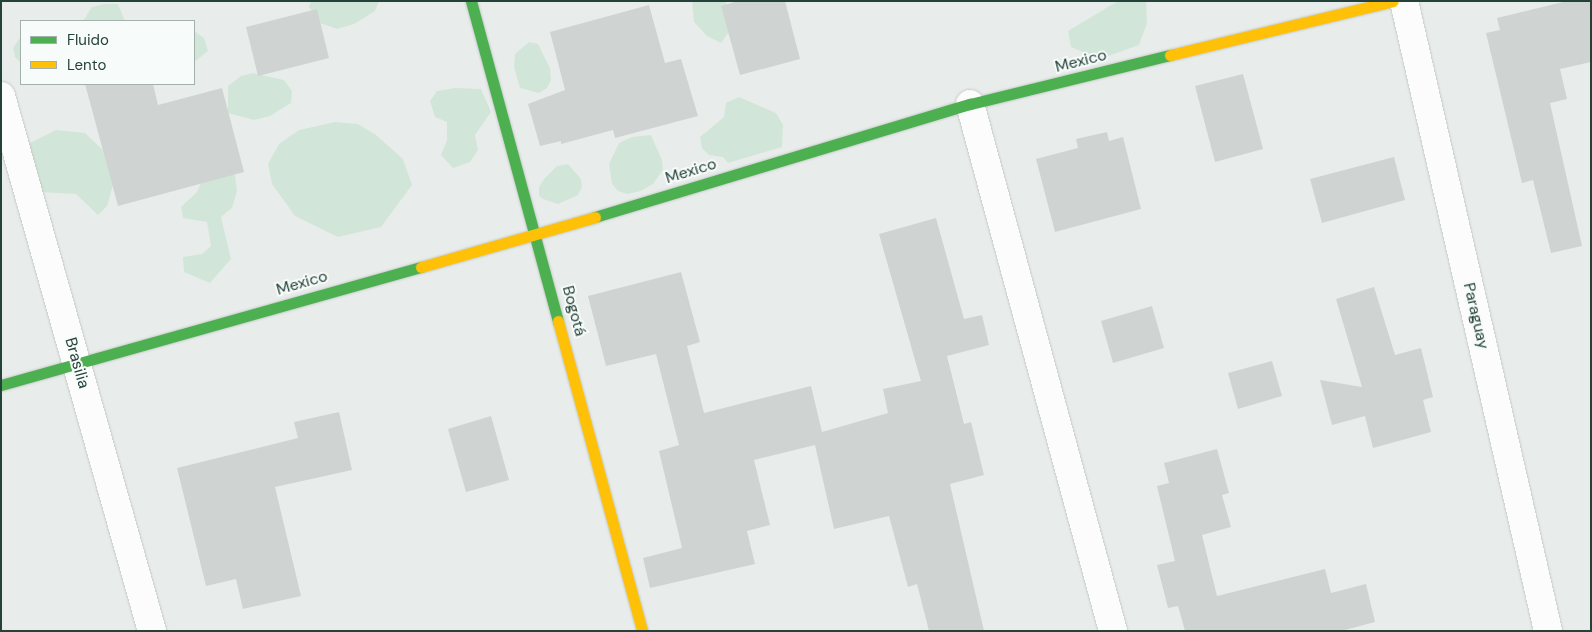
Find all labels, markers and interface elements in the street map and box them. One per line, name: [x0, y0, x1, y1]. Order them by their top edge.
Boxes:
legend: [20, 20, 195, 85]
text: Fluido: [67, 30, 109, 50]
street label: Mexico: [1053, 45, 1109, 77]
text: Lento: [67, 55, 106, 75]
street label: Mexico: [663, 154, 719, 188]
street label: Mexico: [274, 267, 330, 299]
street label: Paraguay: [1459, 281, 1493, 351]
street label: Bogotá: [558, 284, 590, 338]
street label: Brasilia: [61, 335, 93, 391]

